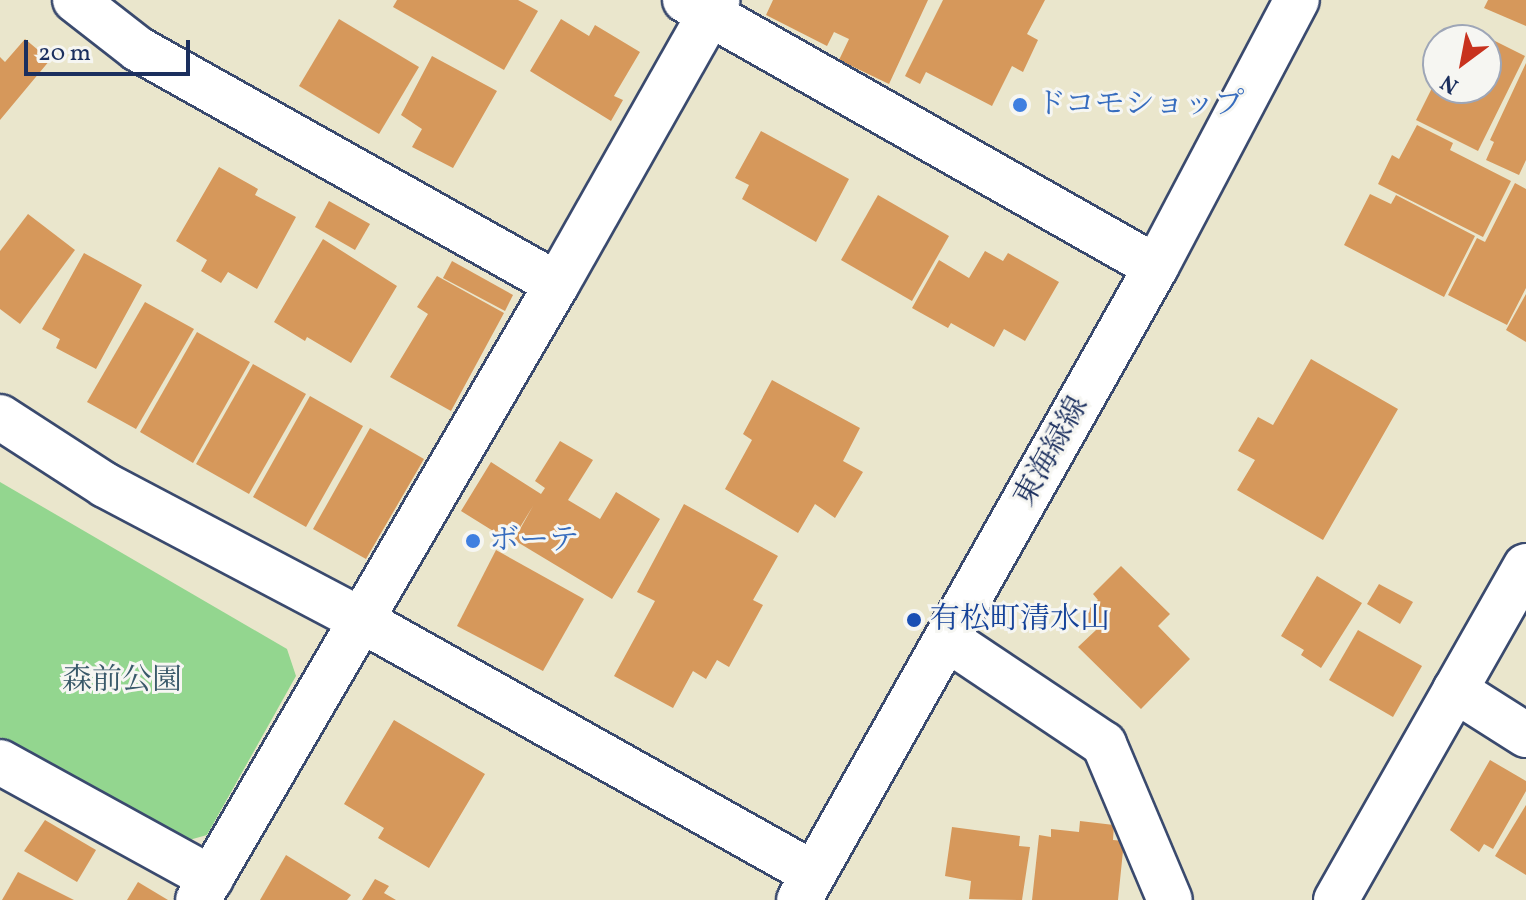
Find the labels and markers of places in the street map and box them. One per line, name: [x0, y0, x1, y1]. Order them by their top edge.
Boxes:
place label: ドコモショップ: [1036, 87, 1246, 123]
marker: ドコモショップ: [1011, 96, 1029, 114]
place label: ボーテ: [489, 523, 579, 559]
marker: ボーテ: [464, 532, 482, 550]
place label: 有松町清水山: [930, 602, 1110, 638]
marker: 有松町清水山: [905, 611, 923, 629]

